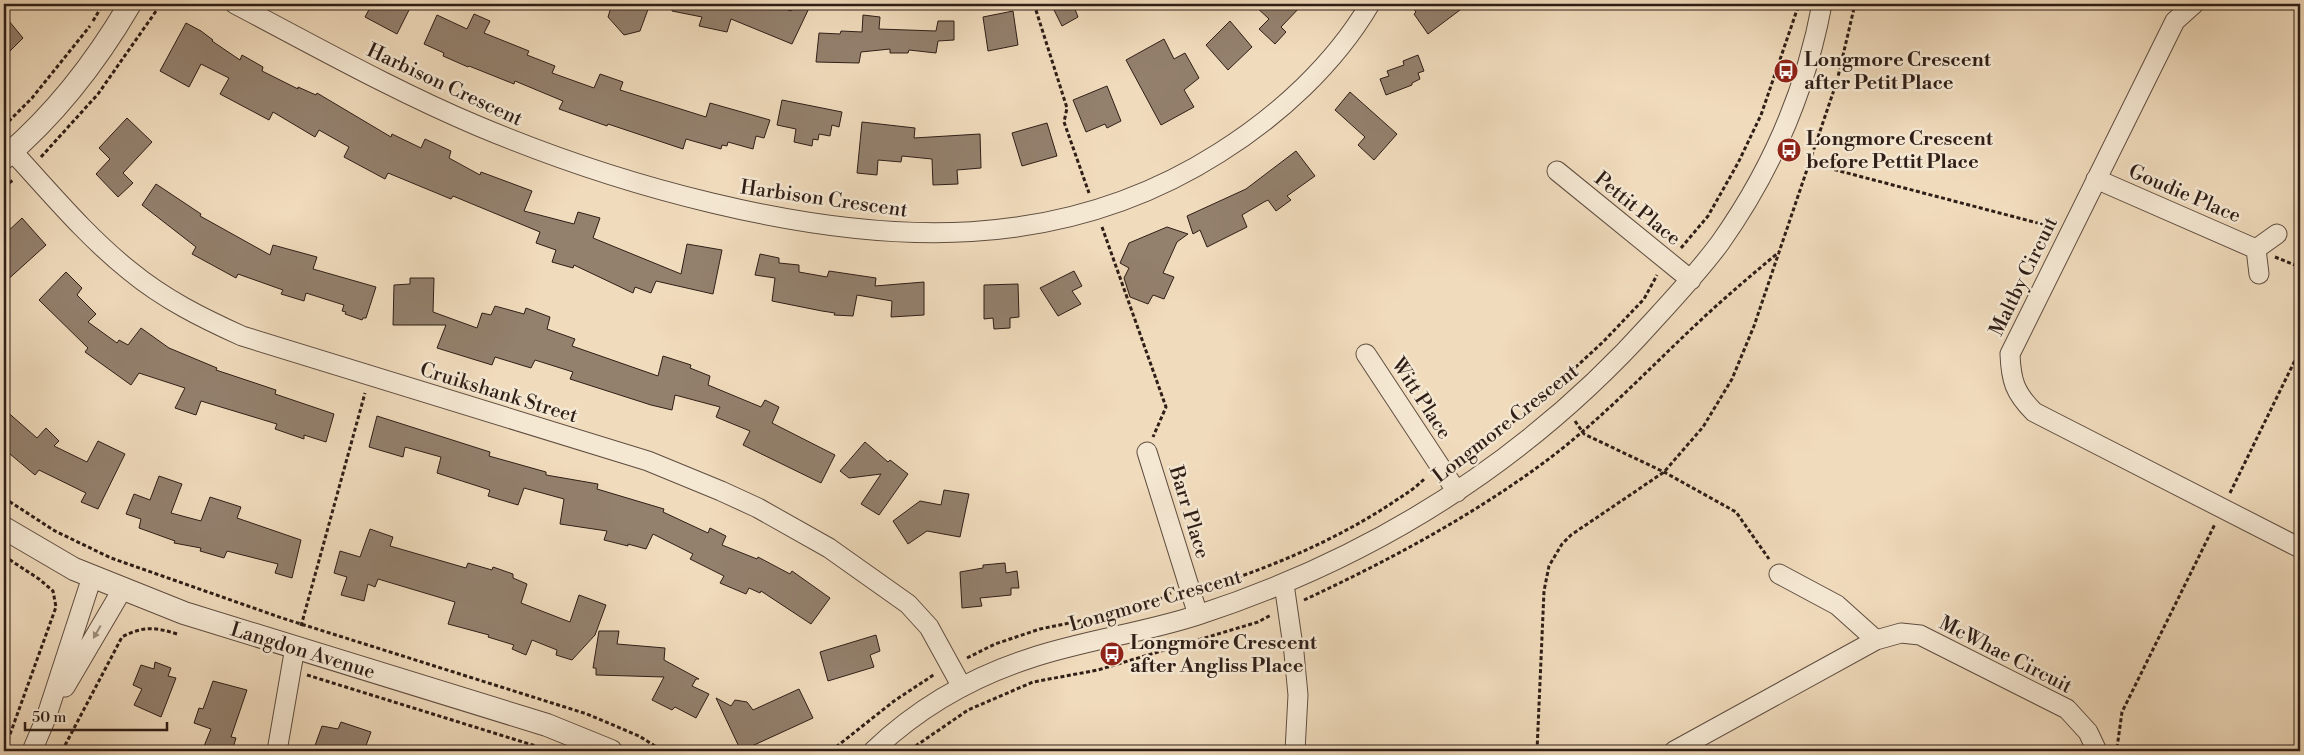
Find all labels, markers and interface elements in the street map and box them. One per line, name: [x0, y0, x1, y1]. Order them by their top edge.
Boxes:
street label: Harbison Crescent: [363, 38, 526, 132]
place label: Longmore Crescent after Petit Place: [1804, 48, 1992, 96]
bus stop icon: Longmore Crescent after Petit Place: [1773, 58, 1799, 84]
place label: Longmore Crescent before Pettit Place: [1806, 127, 1994, 175]
bus stop icon: Longmore Crescent before Pettit Place: [1776, 137, 1802, 163]
street label: Goudie Place: [2125, 160, 2244, 229]
street label: Pettit Place: [1589, 167, 1685, 252]
street label: Harbison Crescent: [738, 175, 909, 224]
street label: Maltby Circuit: [1985, 213, 2064, 340]
street label: Witt Place: [1385, 353, 1456, 444]
street label: Cruikshank Street: [417, 358, 581, 429]
street label: Longmore Crescent: [1428, 359, 1584, 489]
street label: Barr Place: [1162, 462, 1215, 562]
street label: Longmore Crescent: [1066, 565, 1245, 638]
street label: McWhae Circuit: [1935, 611, 2076, 700]
street label: Langdon Avenue: [227, 618, 378, 685]
one-way arrow: [92, 625, 101, 638]
place label: Longmore Crescent after Angliss Place: [1130, 631, 1318, 679]
bus stop icon: Longmore Crescent after Angliss Place: [1099, 641, 1125, 667]
scale bar: [25, 700, 168, 732]
text: 50 m: [32, 708, 66, 727]

